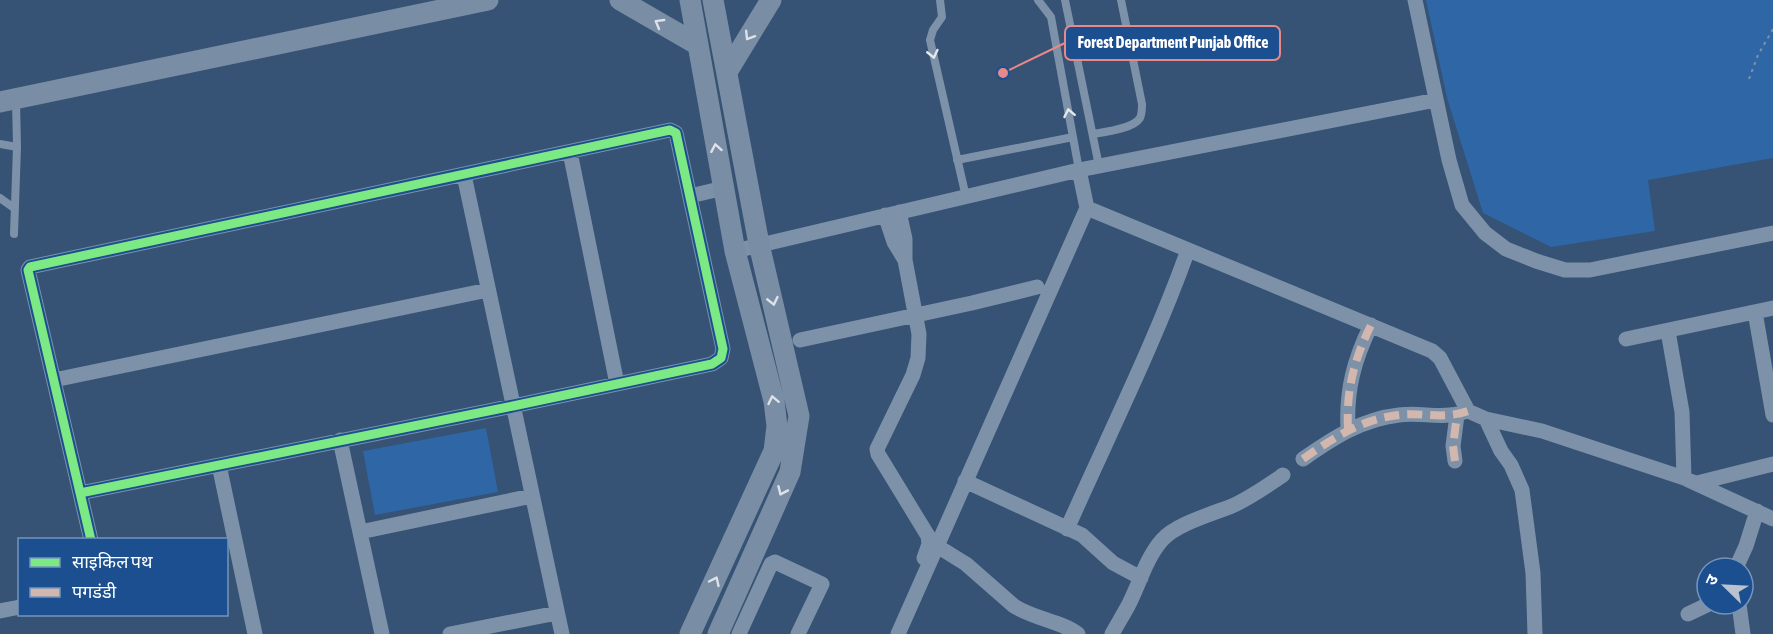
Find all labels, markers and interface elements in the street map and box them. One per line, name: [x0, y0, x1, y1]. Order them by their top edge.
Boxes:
one-way arrow: [655, 18, 665, 30]
callout: Forest Department Punjab Office: [1065, 26, 1280, 60]
one-way arrow: [744, 30, 756, 40]
text: Forest Department Punjab Office: [1078, 33, 1268, 51]
one-way arrow: [926, 49, 939, 59]
one-way arrow: [1063, 108, 1076, 118]
one-way arrow: [711, 143, 723, 153]
one-way arrow: [765, 296, 778, 306]
one-way arrow: [767, 395, 780, 405]
one-way arrow: [777, 484, 789, 495]
legend: [18, 538, 228, 616]
text: साइकिल पथ: [72, 551, 153, 572]
north arrow: [1695, 556, 1755, 616]
text: उ: [1701, 571, 1722, 588]
one-way arrow: [707, 576, 719, 587]
text: पगडंडी: [72, 581, 117, 602]

